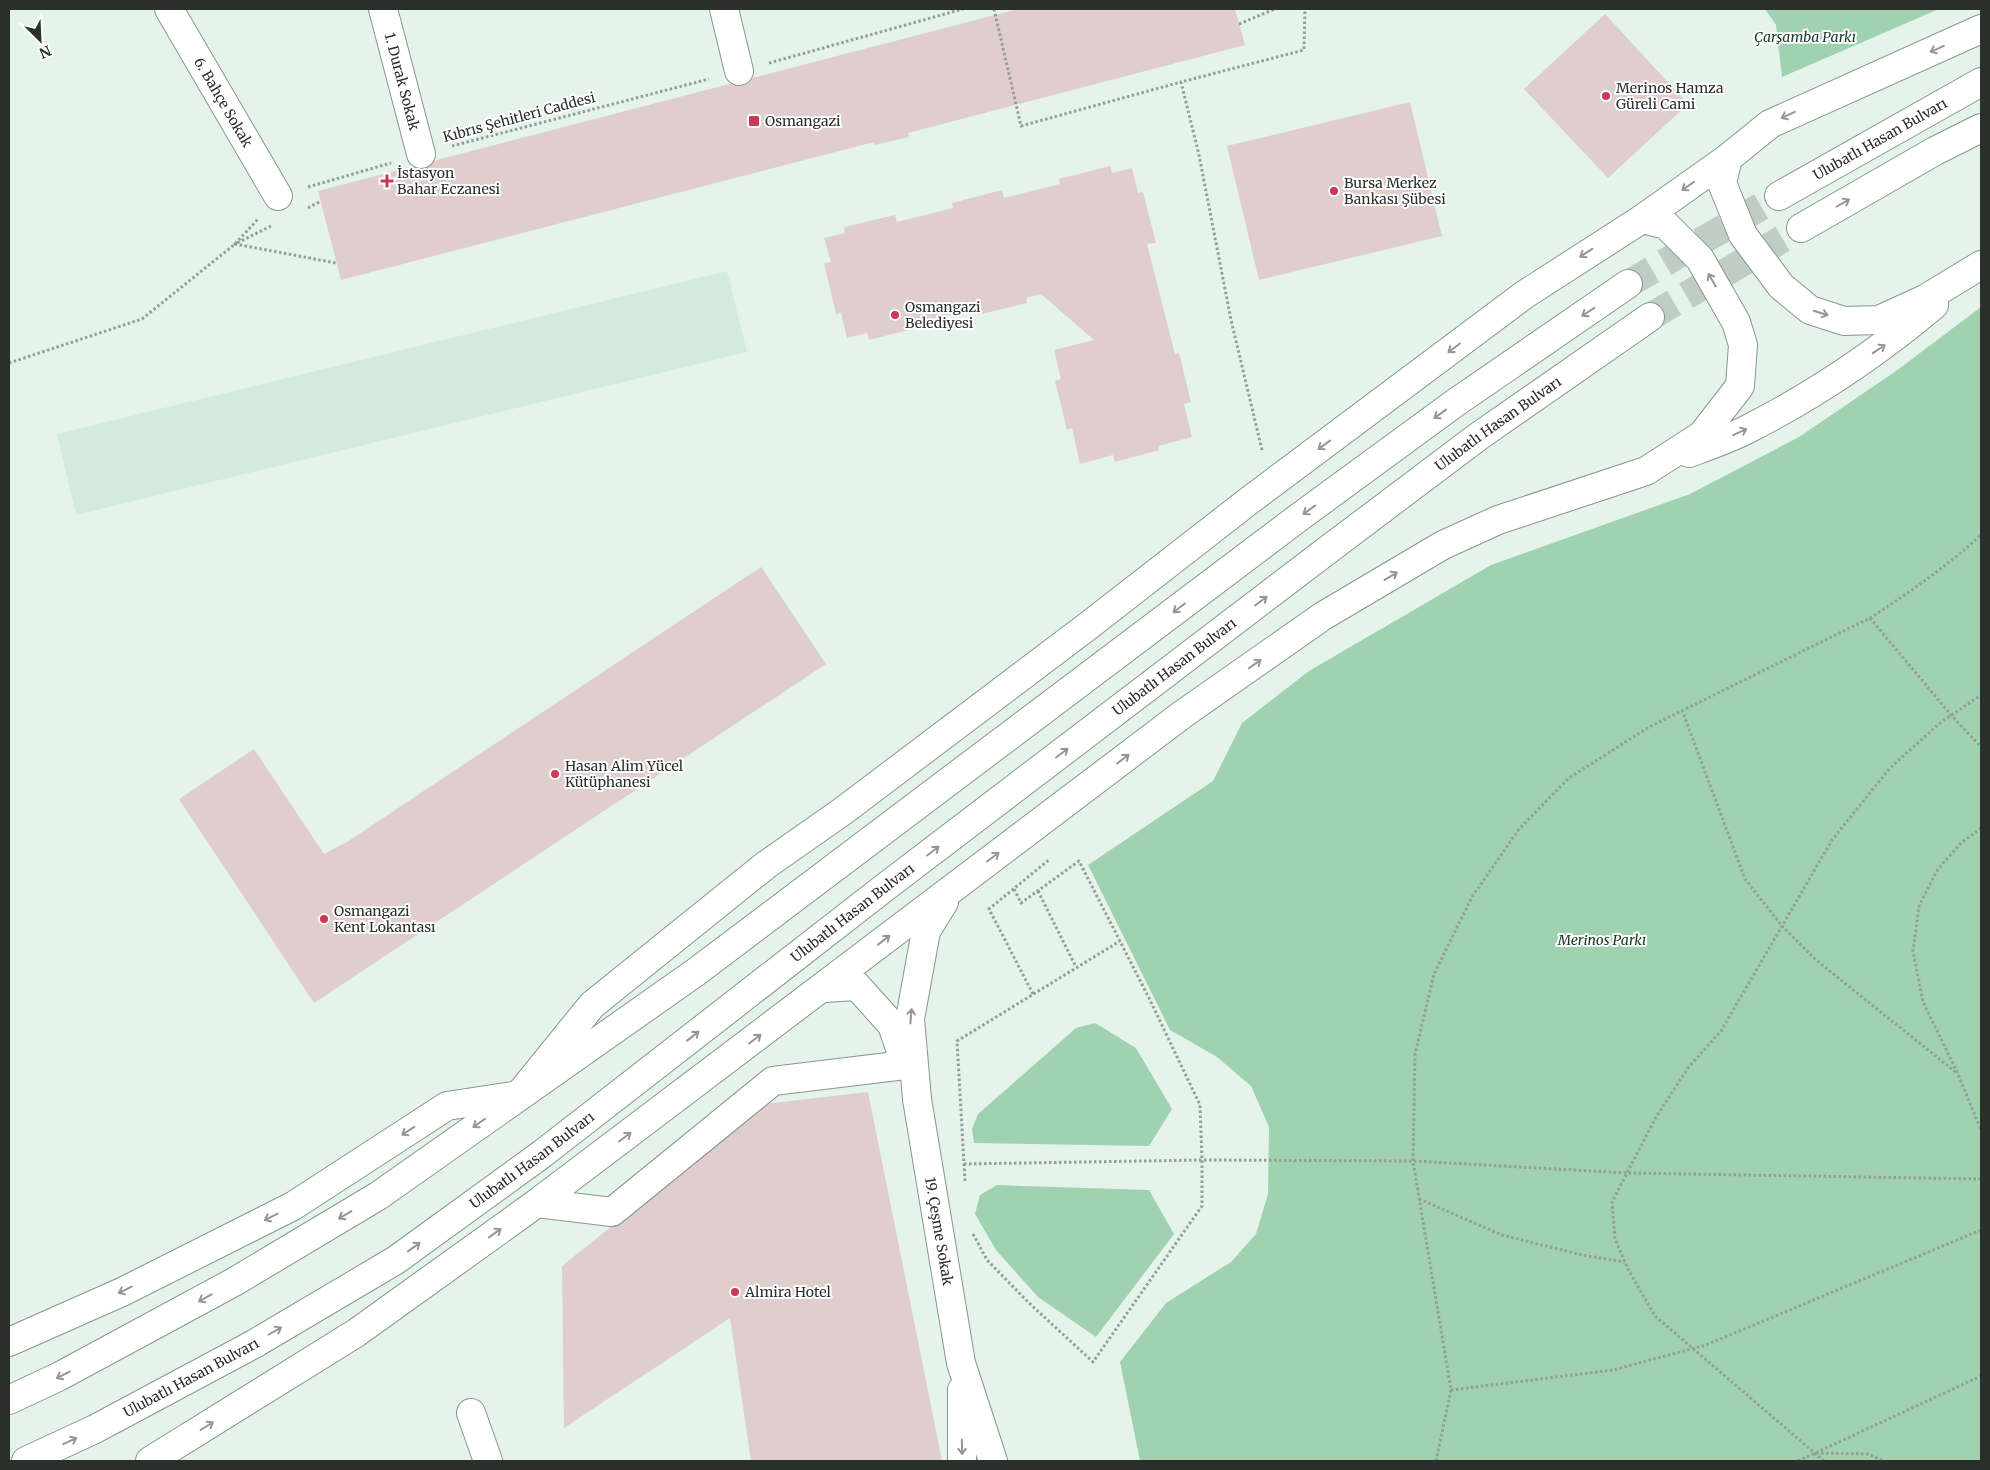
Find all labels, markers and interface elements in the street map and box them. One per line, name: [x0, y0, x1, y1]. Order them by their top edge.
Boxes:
north arrow: [15, 15, 65, 65]
park label: Çarşamba Parkı: [1754, 28, 1856, 46]
street label: 1. Durak Sokak: [381, 31, 423, 132]
text: N: [37, 41, 54, 62]
one-way arrow: [1930, 45, 1945, 55]
street label: 6. Bahçe Sokak: [190, 54, 257, 151]
place label: Merinos Hamza Güreli Cami: [1616, 79, 1724, 113]
street label: Kıbrıs Şehitleri Caddesi: [441, 88, 598, 146]
marker: Merinos Hamza Güreli Cami: [1600, 90, 1612, 102]
street label: Ulubatlı Hasan Bulvarı: [1810, 94, 1951, 184]
one-way arrow: [1781, 111, 1796, 121]
place label: Osmangazi: [765, 112, 841, 130]
marker: Osmangazi: [747, 114, 761, 128]
place label: İstasyon Bahar Eczanesi: [397, 164, 501, 198]
place label: Bursa Merkez Bankası Şübesi: [1344, 174, 1446, 208]
marker: İstasyon Bahar Eczanesi: [381, 175, 393, 187]
one-way arrow: [1681, 181, 1695, 191]
marker: Bursa Merkez Bankası Şübesi: [1328, 185, 1340, 197]
one-way arrow: [1836, 198, 1850, 208]
one-way arrow: [1580, 248, 1594, 258]
one-way arrow: [1706, 273, 1716, 287]
place label: Osmangazi Belediyesi: [905, 298, 981, 332]
one-way arrow: [1581, 307, 1595, 317]
marker: Osmangazi Belediyesi: [889, 309, 901, 321]
one-way arrow: [1812, 309, 1828, 318]
one-way arrow: [1447, 343, 1461, 353]
one-way arrow: [1872, 344, 1886, 354]
street label: Ulubatlı Hasan Bulvarı: [1431, 372, 1565, 475]
one-way arrow: [1434, 408, 1447, 419]
one-way arrow: [1732, 427, 1747, 436]
one-way arrow: [1317, 440, 1331, 450]
one-way arrow: [1302, 505, 1316, 515]
one-way arrow: [1384, 570, 1398, 580]
one-way arrow: [1254, 595, 1267, 606]
one-way arrow: [1172, 603, 1186, 613]
street label: Ulubatlı Hasan Bulvarı: [1109, 614, 1240, 720]
one-way arrow: [1248, 659, 1262, 669]
one-way arrow: [1055, 747, 1068, 758]
one-way arrow: [1116, 754, 1130, 764]
place label: Hasan Alim Yücel Kütüphanesi: [565, 757, 684, 791]
marker: Hasan Alim Yücel Kütüphanesi: [549, 768, 561, 780]
one-way arrow: [926, 846, 940, 856]
one-way arrow: [986, 851, 999, 862]
street label: Ulubatlı Hasan Bulvarı: [787, 859, 918, 966]
place label: Osmangazi Kent Lokantası: [334, 902, 436, 936]
marker: Osmangazi Kent Lokantası: [318, 913, 330, 925]
park label: Merinos Parkı: [1557, 931, 1646, 949]
one-way arrow: [878, 935, 891, 946]
one-way arrow: [907, 1008, 916, 1024]
one-way arrow: [686, 1030, 699, 1041]
one-way arrow: [748, 1034, 762, 1044]
street label: Ulubatlı Hasan Bulvarı: [466, 1107, 598, 1213]
one-way arrow: [472, 1118, 486, 1128]
one-way arrow: [402, 1126, 416, 1136]
one-way arrow: [619, 1131, 632, 1142]
street label: 19. Çeşme Sokak: [921, 1176, 957, 1287]
one-way arrow: [339, 1210, 353, 1220]
one-way arrow: [263, 1212, 278, 1222]
one-way arrow: [488, 1228, 501, 1239]
one-way arrow: [407, 1242, 421, 1252]
place label: Almira Hotel: [744, 1283, 832, 1301]
one-way arrow: [118, 1285, 133, 1295]
marker: Almira Hotel: [729, 1286, 741, 1298]
one-way arrow: [199, 1293, 213, 1303]
one-way arrow: [267, 1326, 281, 1336]
street label: Ulubatlı Hasan Bulvarı: [120, 1334, 263, 1421]
one-way arrow: [55, 1370, 70, 1380]
one-way arrow: [199, 1421, 213, 1431]
one-way arrow: [62, 1435, 77, 1445]
one-way arrow: [957, 1438, 967, 1455]

